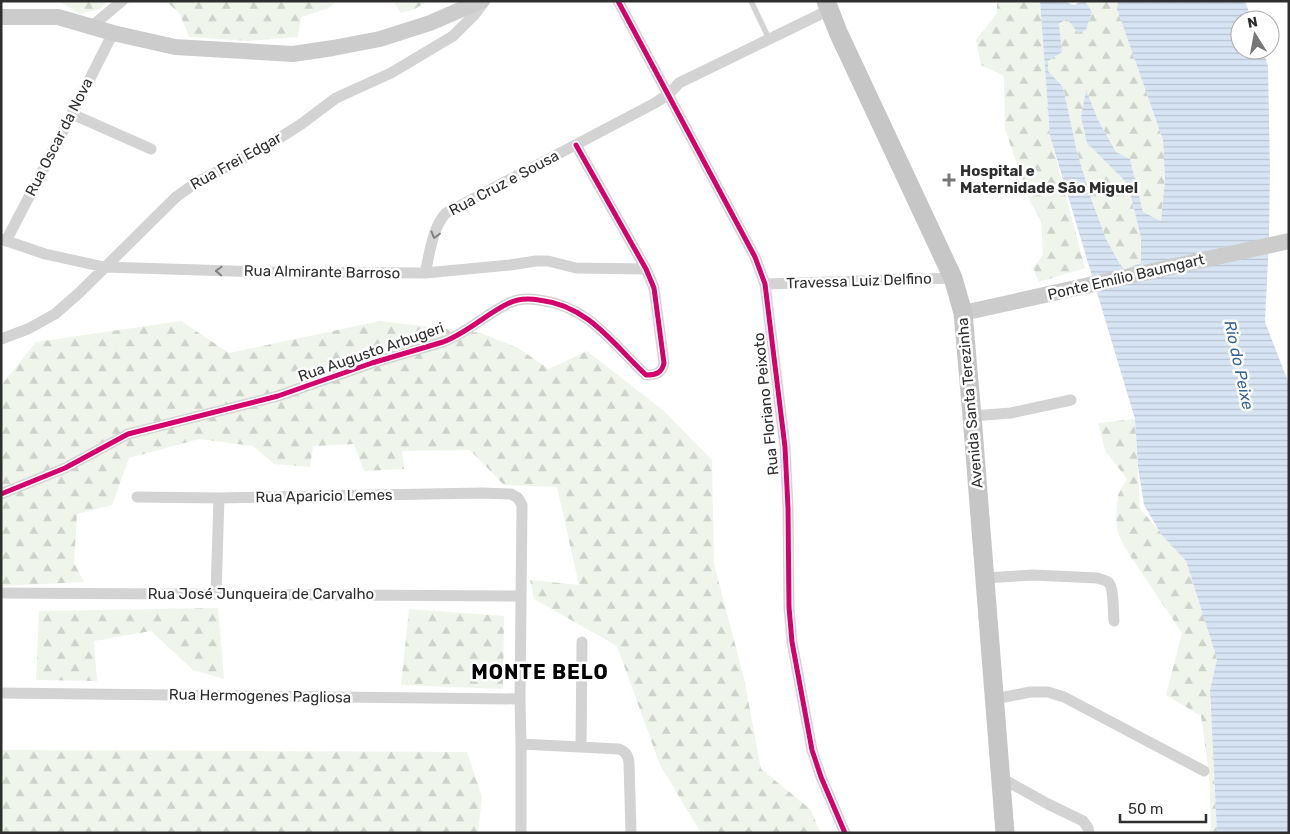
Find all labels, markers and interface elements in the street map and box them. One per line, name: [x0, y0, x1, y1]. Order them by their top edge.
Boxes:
north arrow: [1230, 10, 1280, 60]
text: N: [1246, 13, 1259, 32]
street label: Rua Oscar da Nova: [21, 75, 97, 199]
street label: Rua Frei Edgar: [187, 128, 285, 193]
street label: Rua Cruz e Sousa: [446, 146, 562, 220]
place label: Hospital e Maternidade São Miguel: [960, 162, 1138, 197]
marker: Hospital e Maternidade São Miguel: [942, 173, 956, 187]
one-way arrow: [430, 230, 441, 239]
street label: Ponte Emílio Baumgart: [1046, 250, 1206, 304]
street label: Rua Almirante Barroso: [244, 262, 400, 282]
one-way arrow: [215, 265, 223, 276]
street label: Travessa Luiz Delfino: [786, 269, 932, 293]
street label: Avenida Santa Terezinha: [954, 317, 986, 489]
street label: Rua Augusto Arbugeri: [296, 319, 446, 385]
water label: Rio do Peixe: [1220, 319, 1258, 411]
street label: Rua Floriano Peixoto: [750, 332, 782, 476]
street label: Rua Aparicio Lemes: [255, 486, 393, 506]
street label: Rua José Junqueira de Carvalho: [148, 585, 374, 603]
district label: MONTE BELO: [471, 660, 609, 684]
street label: Rua Hermogenes Pagliosa: [169, 685, 351, 707]
scale bar: [1120, 792, 1206, 824]
text: 50 m: [1128, 800, 1163, 818]

